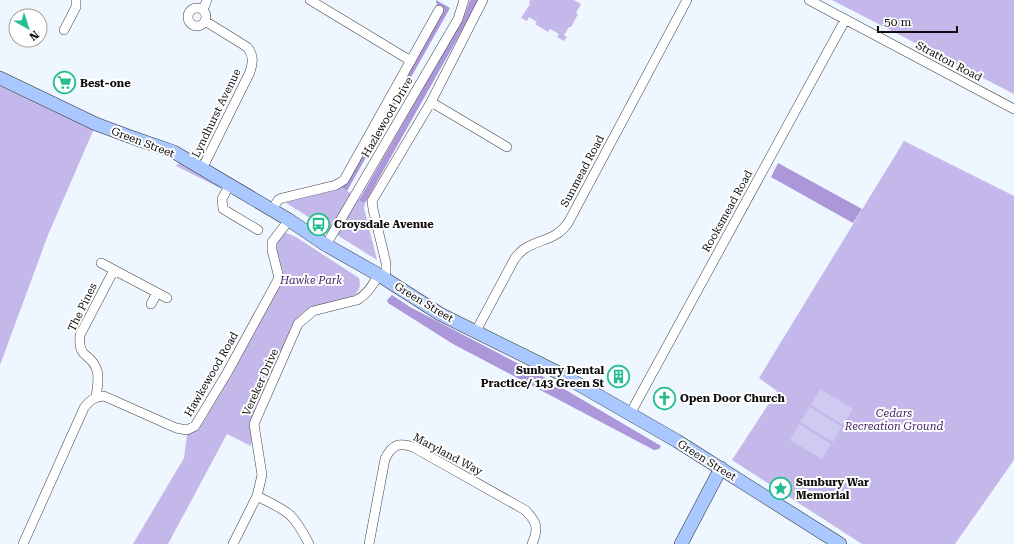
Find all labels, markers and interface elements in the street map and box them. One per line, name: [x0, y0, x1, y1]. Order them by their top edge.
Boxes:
north arrow: [8, 8, 48, 48]
scale bar: [878, 8, 957, 34]
text: 50 m: [884, 15, 911, 29]
text: N: [26, 28, 41, 43]
street label: Stratton Road: [913, 39, 984, 84]
street label: Lyndhurst Avenue: [189, 67, 244, 160]
supermarket icon: Best-one: [51, 70, 77, 96]
street label: Hazlewood Drive: [359, 75, 416, 160]
place label: Best-one: [80, 77, 131, 90]
street label: Green Street: [109, 124, 176, 160]
street label: Sunmead Road: [558, 133, 607, 209]
street label: Rooksmead Road: [699, 168, 755, 255]
bus stop icon: Croysdale Avenue: [305, 211, 331, 237]
place label: Croysdale Avenue: [334, 218, 434, 231]
park label: Hawke Park: [279, 274, 342, 287]
street label: Green Street: [392, 280, 456, 325]
street label: The Pines: [65, 281, 100, 334]
street label: Hawkewood Road: [182, 330, 241, 419]
street label: Vereker Drive: [240, 347, 281, 418]
building icon: Sunbury Dental Practice/ 143 Green St: [606, 363, 632, 389]
place label: Sunbury Dental Practice/ 143 Green St: [481, 364, 605, 390]
church icon: Open Door Church: [652, 385, 678, 411]
place label: Open Door Church: [680, 392, 785, 405]
park label: Cedars Recreation Ground: [844, 407, 943, 433]
street label: Maryland Way: [411, 431, 485, 478]
street label: Green Street: [675, 437, 738, 484]
place icon: Sunbury War Memorial: [768, 475, 794, 501]
place label: Sunbury War Memorial: [796, 476, 869, 502]

